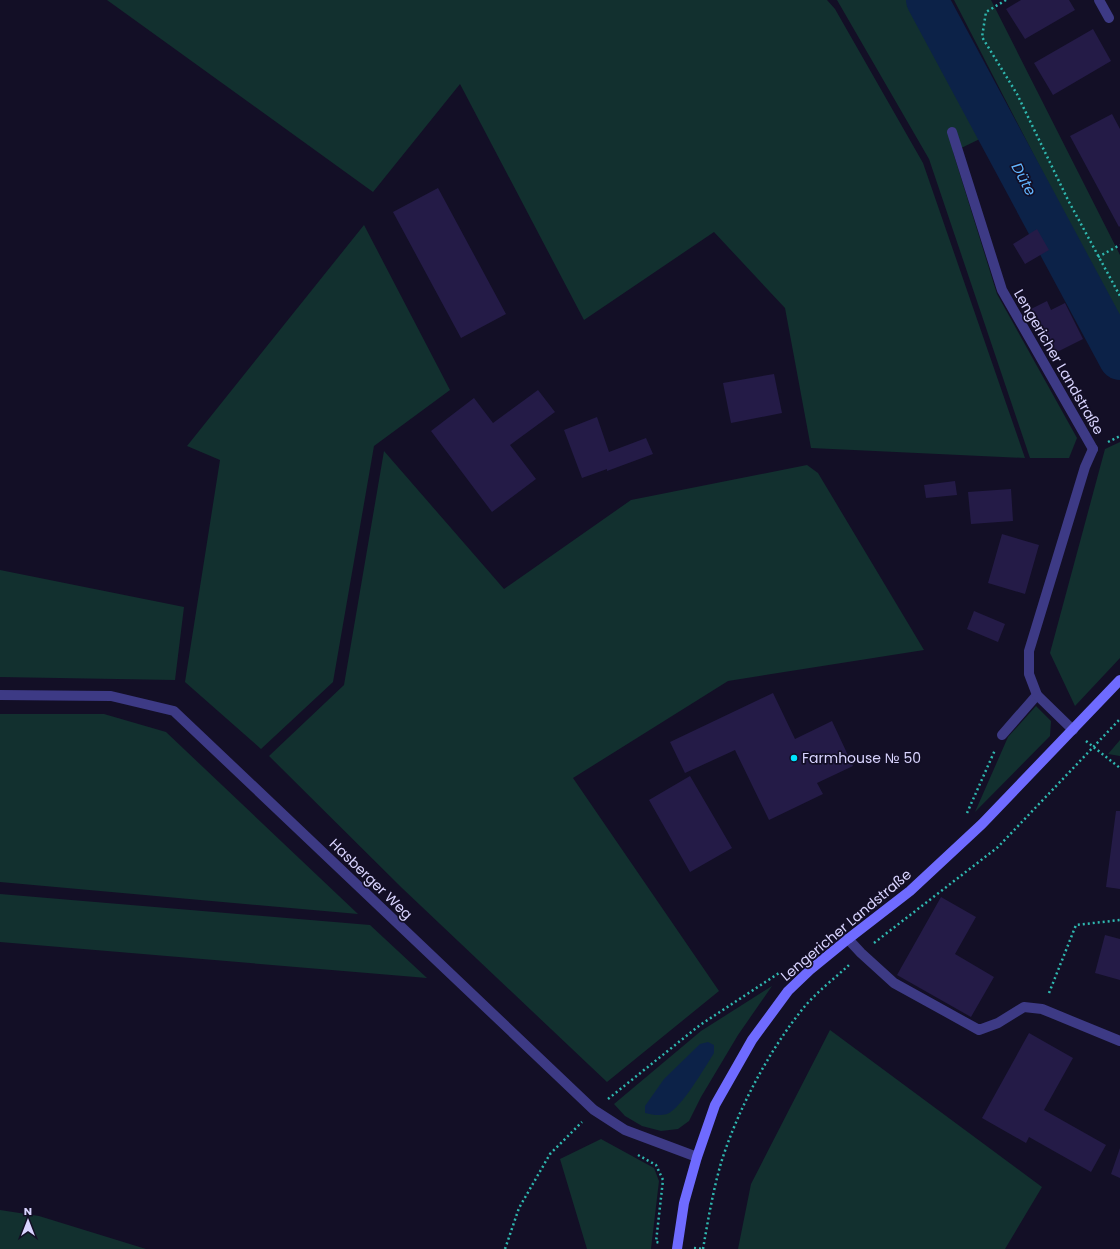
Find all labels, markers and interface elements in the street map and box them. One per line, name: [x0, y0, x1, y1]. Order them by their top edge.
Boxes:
water label: Düte: [1007, 159, 1041, 199]
street label: Lengericher Landstraße: [1009, 286, 1109, 439]
place label: Farmhouse № 50: [802, 748, 921, 768]
marker: Farmhouse № 50: [789, 753, 799, 763]
street label: Hasberger Weg: [325, 834, 417, 924]
street label: Lengericher Landstraße: [776, 864, 916, 986]
north arrow: [8, 1201, 48, 1241]
text: N: [24, 1203, 32, 1219]

